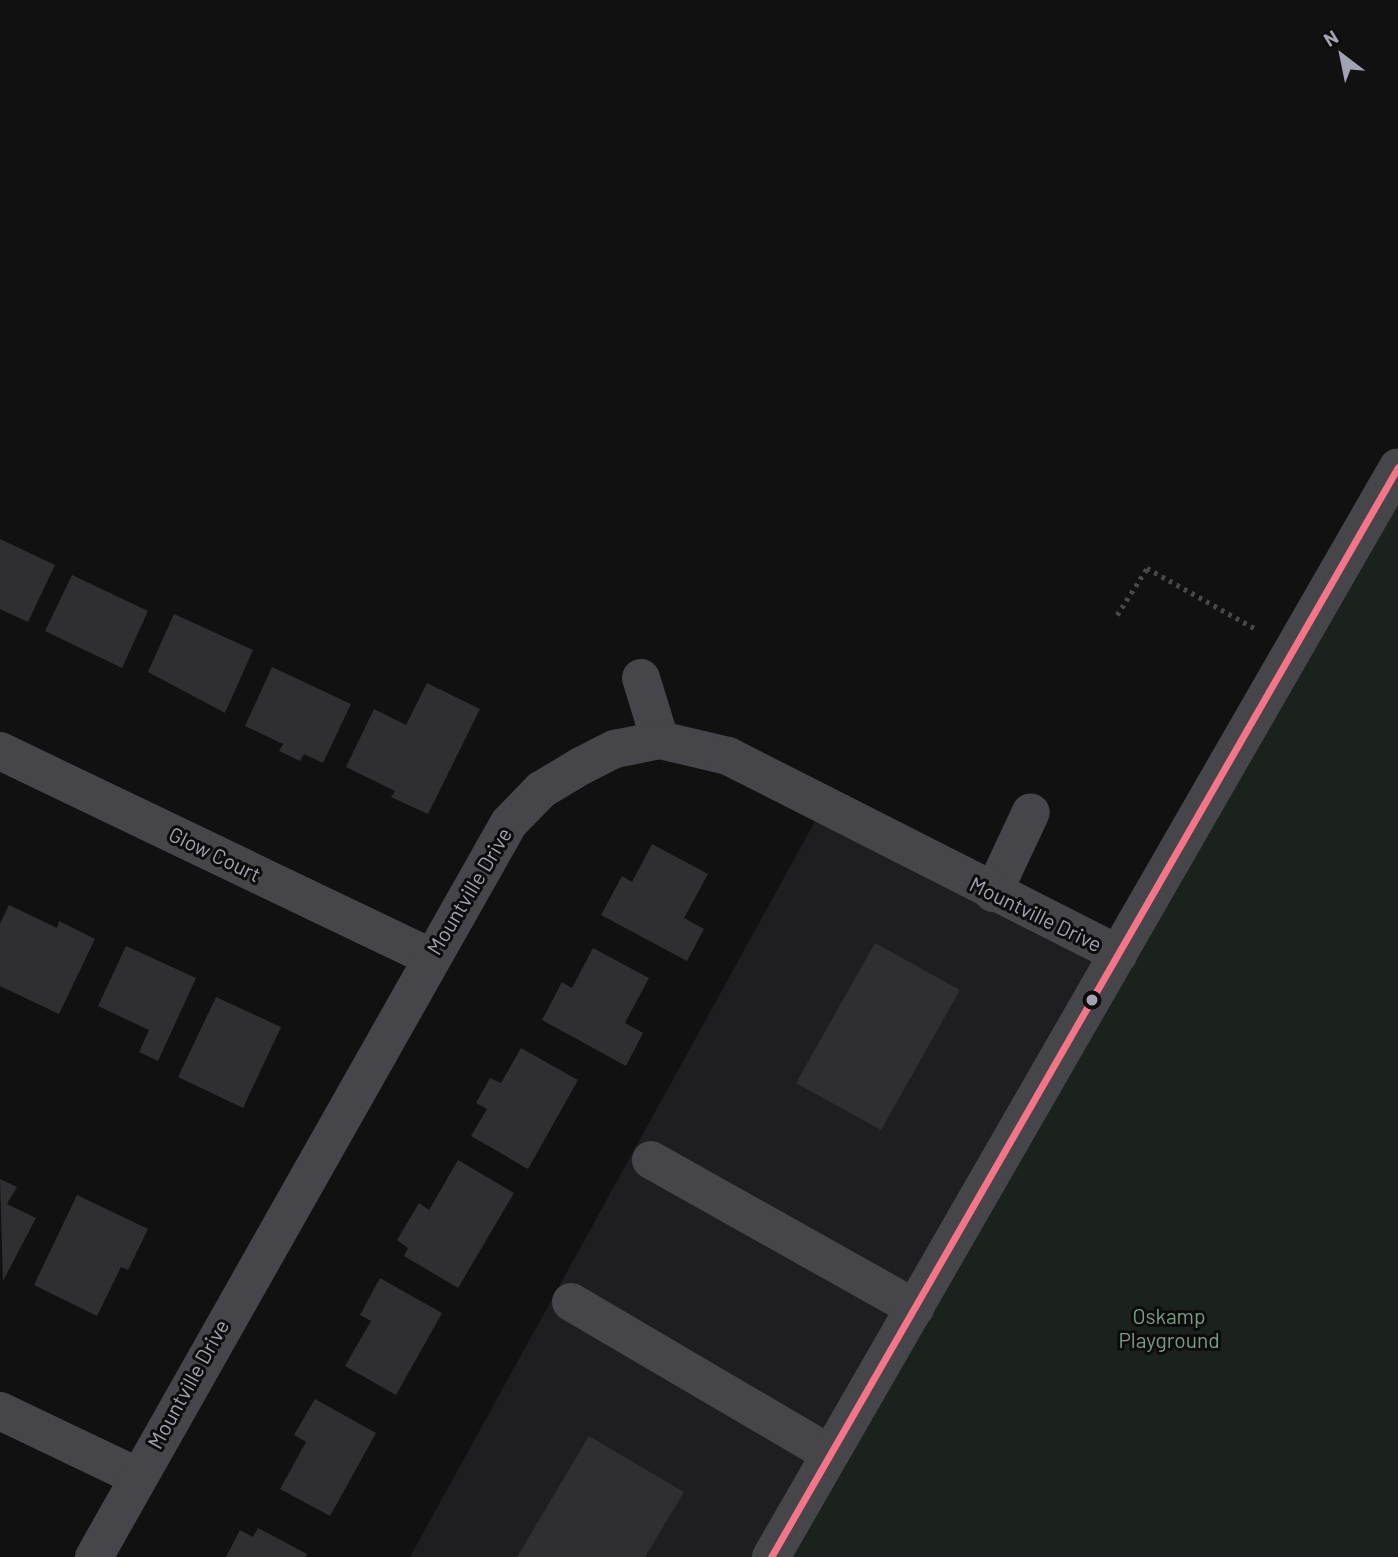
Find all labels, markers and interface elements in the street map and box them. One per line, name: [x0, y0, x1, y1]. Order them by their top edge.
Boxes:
north arrow: [1307, 21, 1377, 91]
text: N: [1319, 25, 1342, 51]
street label: Glow Court: [165, 821, 265, 887]
street label: Mountville Drive: [421, 823, 517, 959]
street label: Mountville Drive: [966, 871, 1106, 957]
unlabelled marker: [1085, 993, 1099, 1007]
park label: Oskamp Playground: [1118, 1303, 1220, 1353]
street label: Mountville Drive: [142, 1315, 234, 1453]

